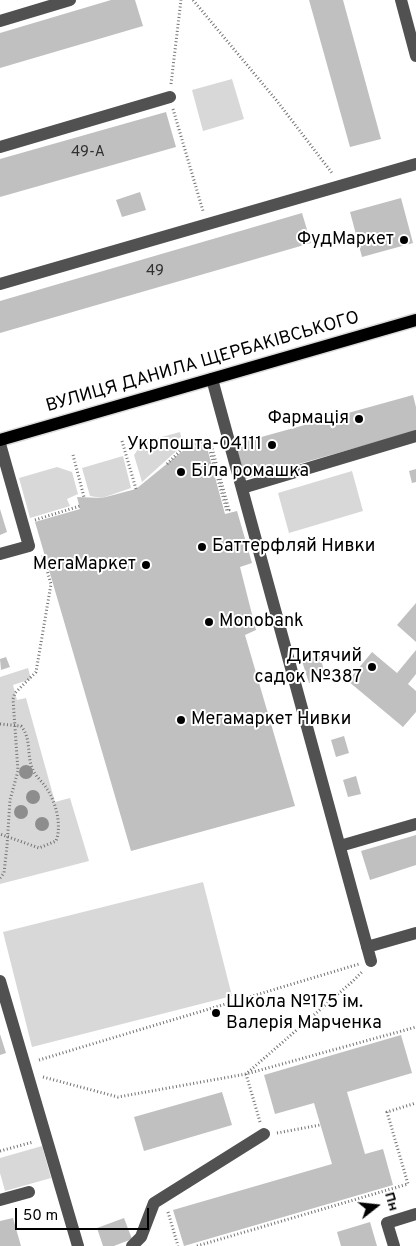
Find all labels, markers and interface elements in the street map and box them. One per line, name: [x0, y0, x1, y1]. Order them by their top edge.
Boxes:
house number: 49-А: [71, 144, 105, 162]
place label: ФудМаркет: [297, 229, 394, 251]
marker: ФудМаркет: [398, 234, 410, 246]
house number: 49: [146, 263, 164, 281]
street label: ВУЛИЦЯ ДАНИЛА ЩЕРБАКІВСЬКОГО: [44, 308, 362, 418]
place label: Фармація: [268, 408, 349, 430]
marker: Фармація: [353, 413, 365, 425]
place label: Укрпошта-04111: [127, 434, 262, 456]
marker: Укрпошта-04111: [266, 439, 278, 451]
place label: Біла ромашка: [191, 461, 309, 483]
marker: Біла ромашка: [175, 466, 187, 478]
place label: Баттерфляй Нивки: [212, 536, 375, 558]
marker: Баттерфляй Нивки: [196, 541, 208, 553]
place label: МегаМаркет: [33, 554, 136, 576]
marker: МегаМаркет: [140, 559, 152, 571]
place label: Monobank: [219, 611, 304, 633]
marker: Monobank: [203, 616, 215, 628]
place label: Дитячий садок №387: [255, 646, 362, 689]
marker: Дитячий садок №387: [366, 661, 378, 673]
place label: Мегамаркет Нивки: [191, 709, 351, 731]
marker: Мегамаркет Нивки: [175, 714, 187, 726]
place label: Школа №175 ім. Валерія Марченка: [226, 992, 382, 1034]
marker: Школа №175 ім. Валерія Марченка: [210, 1007, 222, 1019]
north arrow: [351, 1181, 401, 1231]
text: Пн: [380, 1190, 402, 1213]
scale bar: [18, 1198, 151, 1230]
text: 50 m: [23, 1207, 58, 1226]

